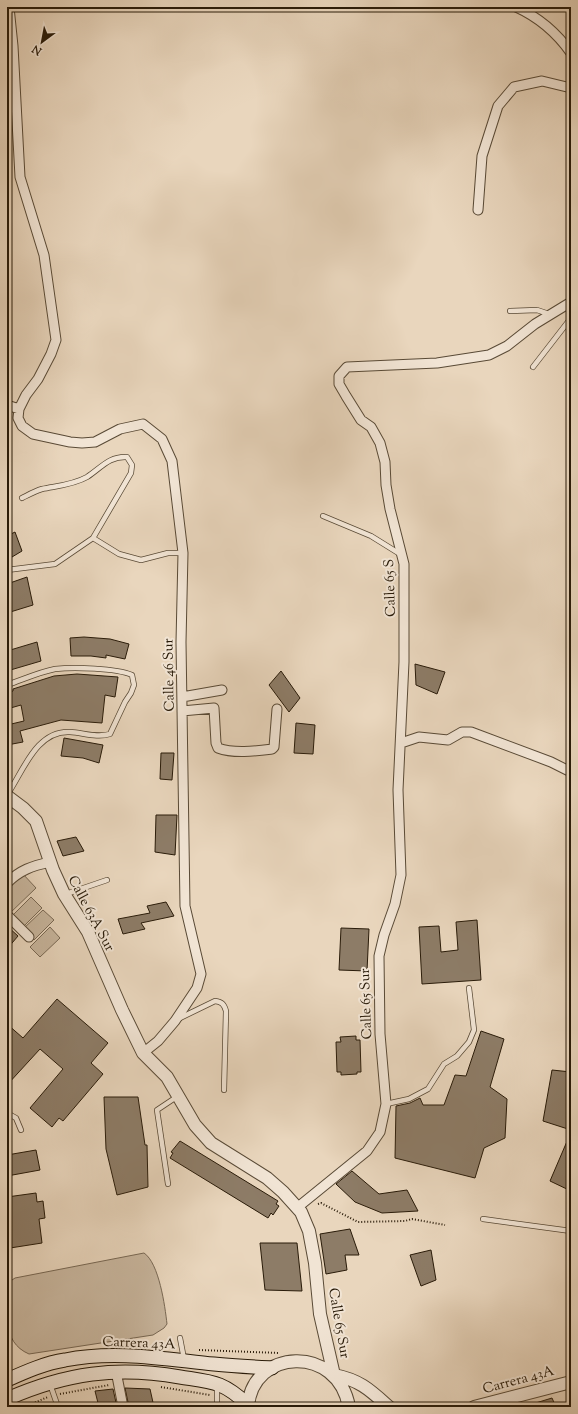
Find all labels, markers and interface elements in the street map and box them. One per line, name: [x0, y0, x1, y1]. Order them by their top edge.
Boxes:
north arrow: [22, 22, 62, 62]
text: N: [29, 40, 46, 59]
street label: Calle 65 S: [380, 559, 402, 617]
street label: Calle 46 Sur: [159, 637, 181, 712]
street label: Calle 63A Sur: [62, 872, 119, 956]
street label: Calle 65 Sur: [356, 967, 378, 1040]
street label: Calle 65 Sur: [322, 1287, 354, 1361]
street label: Carrera 43A: [102, 1333, 176, 1355]
street label: Carrera 43A: [481, 1362, 557, 1400]

